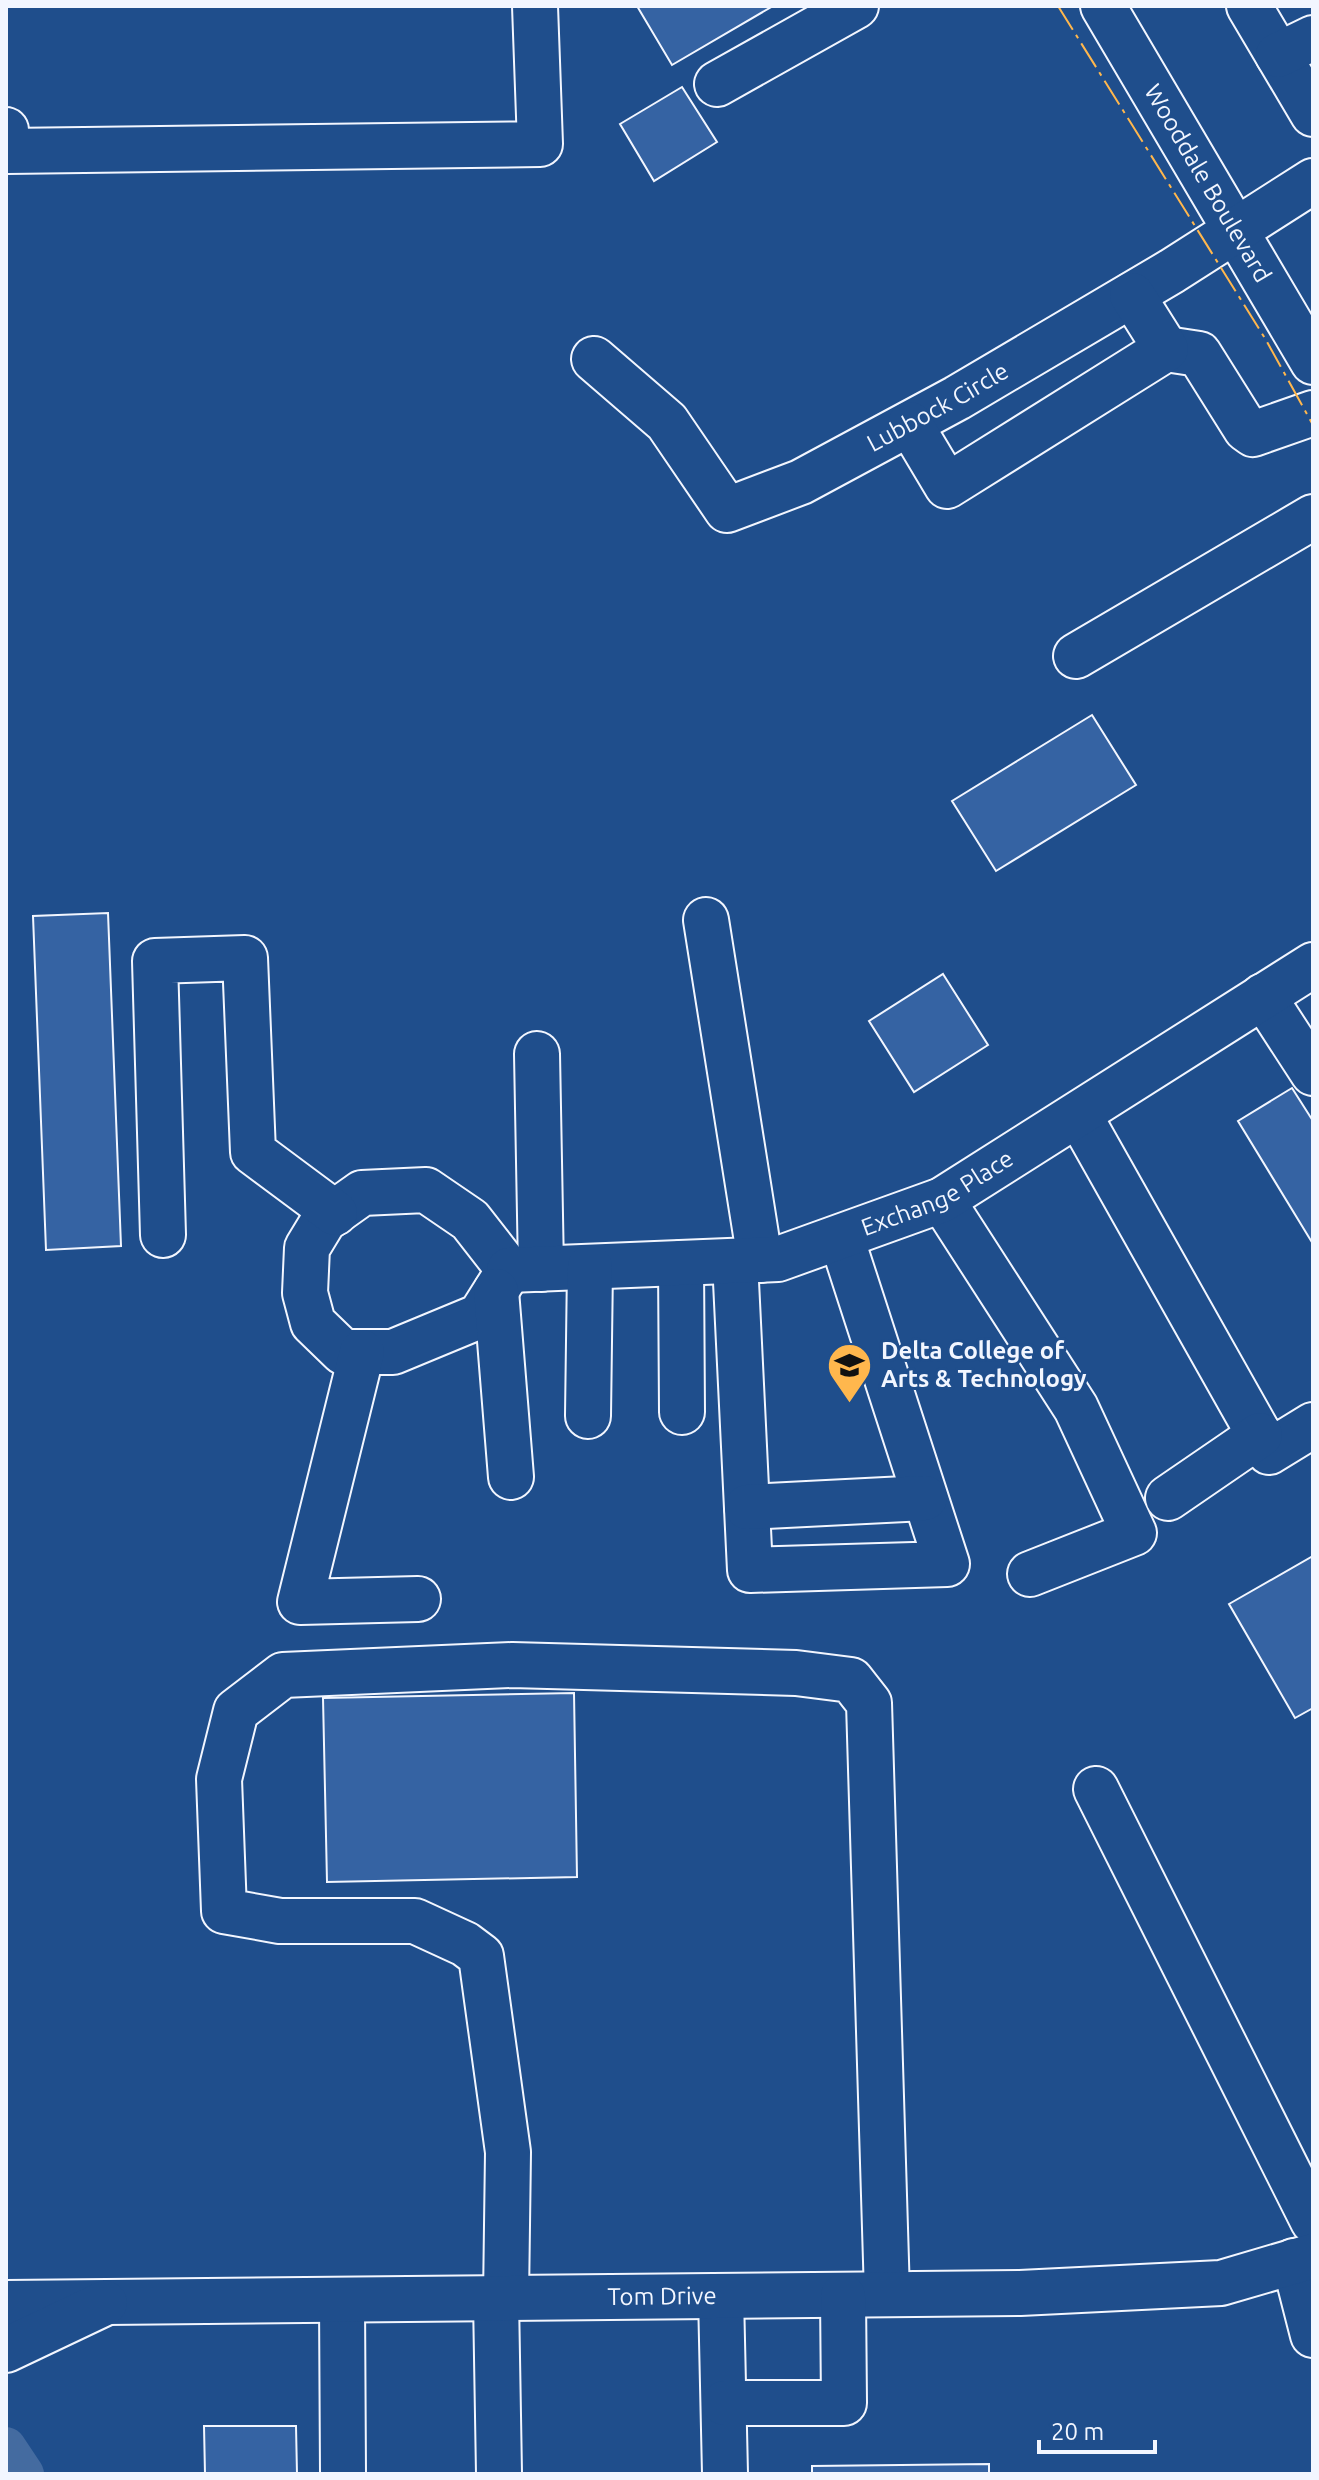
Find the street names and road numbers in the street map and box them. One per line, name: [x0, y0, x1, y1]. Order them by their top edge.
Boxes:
street label: Wooddale Boulevard: [1139, 79, 1277, 287]
street label: Lubbock Circle: [862, 357, 1013, 457]
street label: Exchange Place: [858, 1144, 1018, 1241]
street label: Tom Drive: [607, 2282, 717, 2310]

